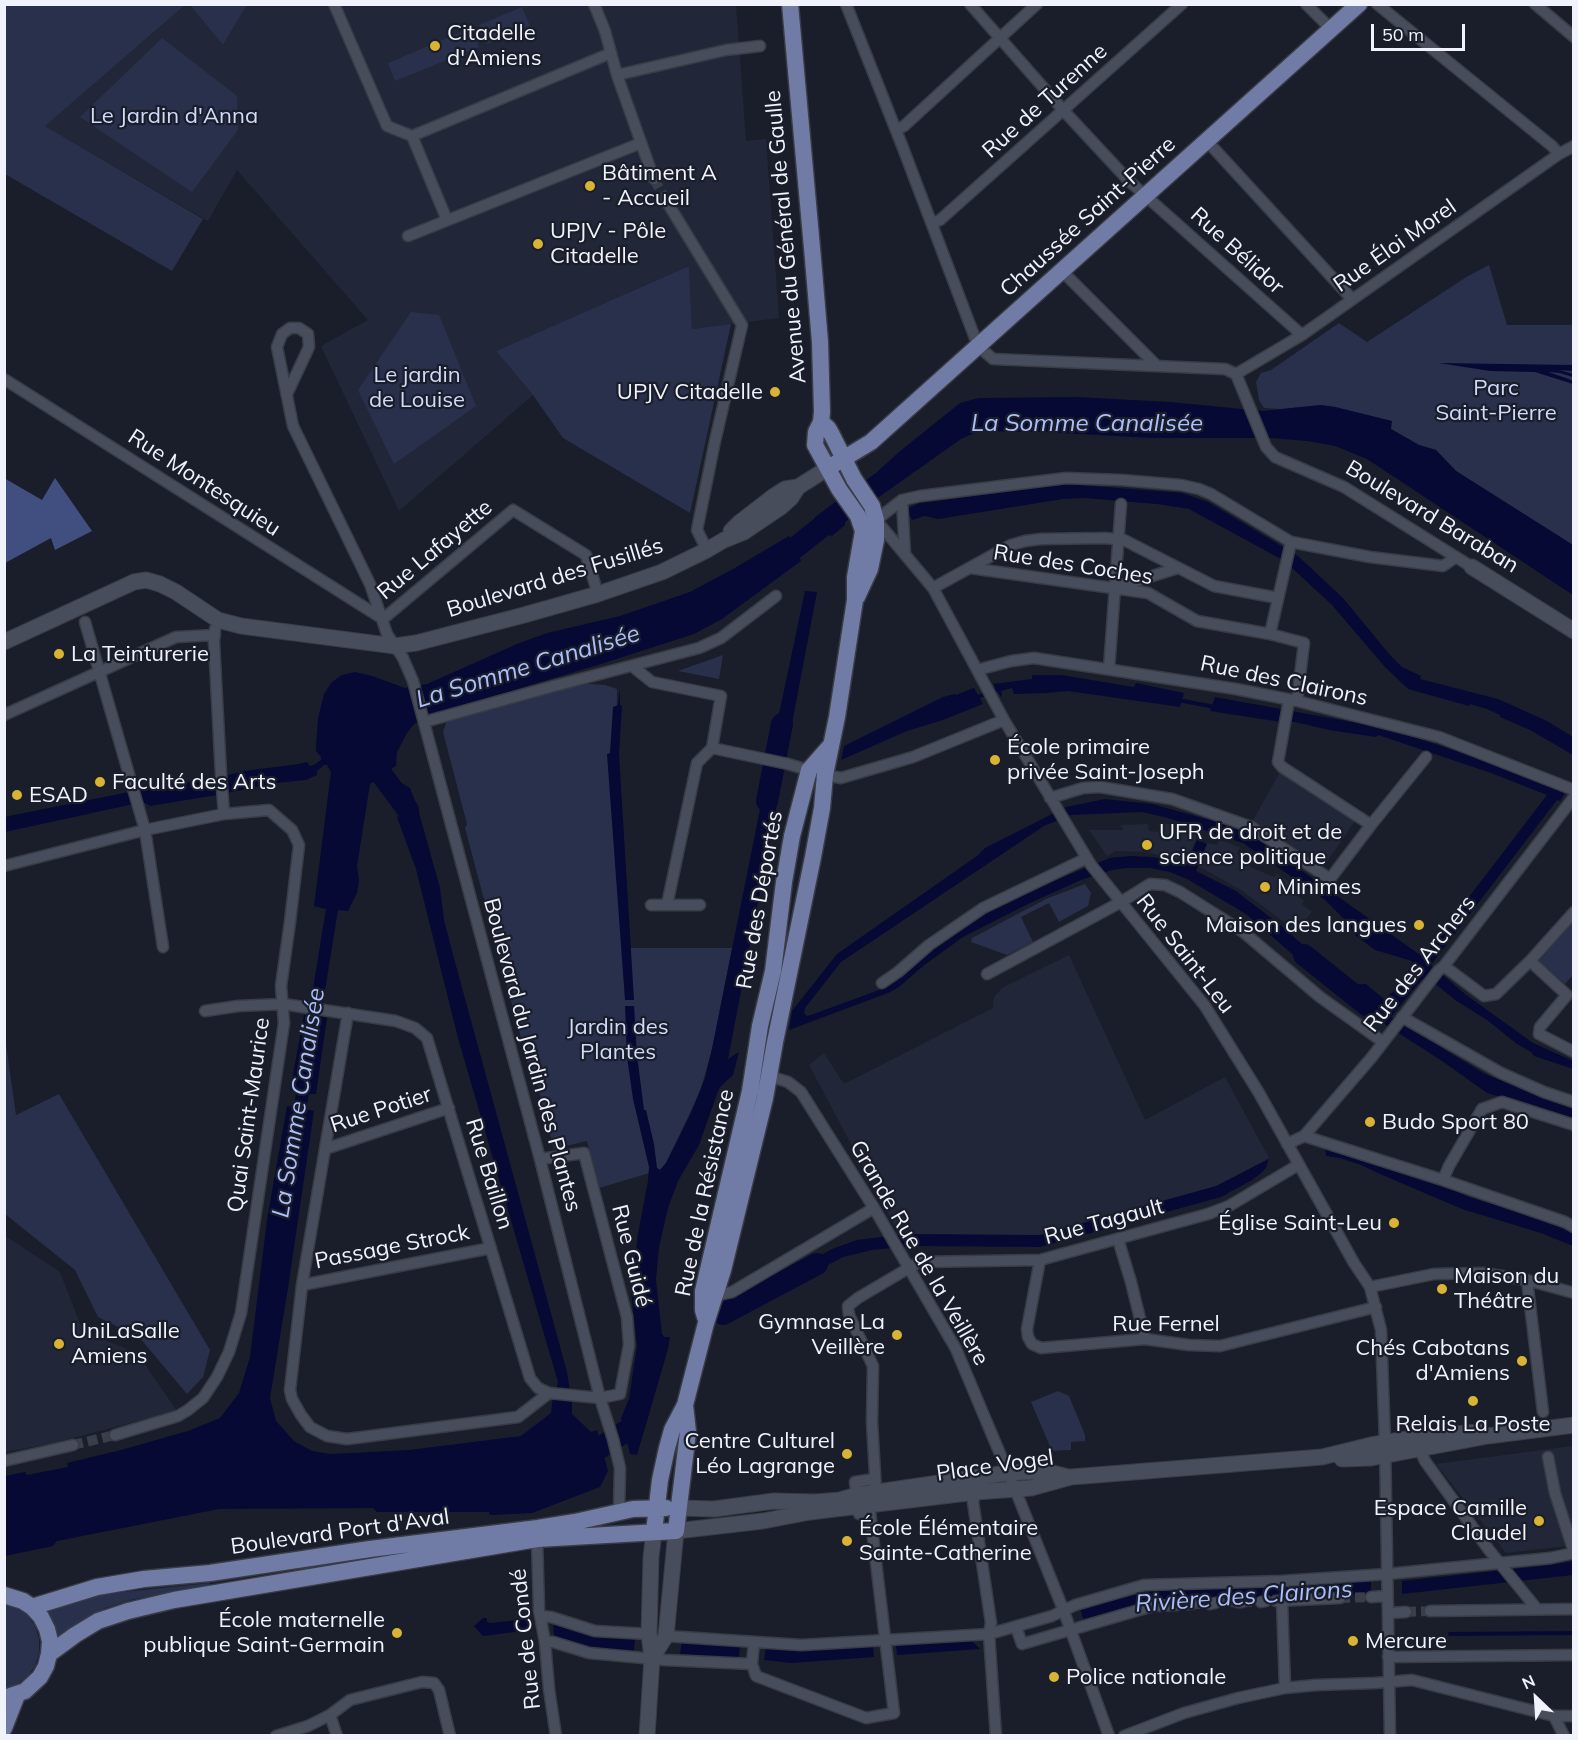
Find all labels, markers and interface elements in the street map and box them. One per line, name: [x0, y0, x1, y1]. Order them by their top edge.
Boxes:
scale bar: [1374, 12, 1468, 50]
place label: Citadelle d'Amiens: [447, 20, 542, 72]
text: 50 m: [1382, 23, 1424, 46]
street label: Rue de Turenne: [977, 38, 1113, 164]
marker: Citadelle d'Amiens: [428, 39, 442, 53]
street label: Avenue du Général de Gaulle: [760, 89, 812, 385]
park label: Le Jardin d'Anna: [90, 103, 258, 129]
street label: Chaussée Saint-Pierre: [995, 131, 1181, 303]
place label: Bâtiment A - Accueil: [602, 160, 717, 212]
marker: Bâtiment A - Accueil: [583, 179, 597, 193]
street label: Rue Éloi Morel: [1329, 194, 1461, 298]
street label: Rue Bélidor: [1185, 202, 1289, 300]
place label: UPJV - Pôle Citadelle: [550, 218, 666, 270]
marker: UPJV - Pôle Citadelle: [531, 237, 545, 251]
park label: Le jardin de Louise: [369, 362, 465, 414]
park label: Parc Saint-Pierre: [1435, 375, 1557, 427]
place label: UPJV Citadelle: [617, 379, 763, 405]
marker: UPJV Citadelle: [768, 385, 782, 399]
water label: La Somme Canalisée: [971, 410, 1203, 438]
street label: Rue Montesquieu: [123, 424, 285, 542]
street label: Boulevard Baraban: [1341, 455, 1523, 579]
street label: Rue Lafayette: [372, 494, 498, 606]
street label: Boulevard des Fusillés: [444, 533, 666, 623]
street label: Rue des Coches: [991, 539, 1155, 591]
water label: La Somme Canalisée: [413, 619, 643, 715]
place label: La Teinturerie: [71, 641, 209, 667]
marker: La Teinturerie: [52, 647, 66, 661]
street label: Rue des Clairons: [1198, 650, 1370, 712]
place label: École primaire privée Saint-Joseph: [1007, 734, 1205, 786]
marker: École primaire privée Saint-Joseph: [988, 753, 1002, 767]
place label: Faculté des Arts: [112, 769, 276, 795]
marker: Faculté des Arts: [93, 775, 107, 789]
place label: ESAD: [29, 782, 88, 808]
marker: ESAD: [10, 788, 24, 802]
street label: Rue des Déportés: [731, 809, 789, 991]
place label: UFR de droit et de science politique: [1159, 819, 1342, 870]
marker: UFR de droit et de science politique: [1140, 838, 1154, 852]
place label: Minimes: [1277, 874, 1361, 900]
marker: Minimes: [1258, 880, 1272, 894]
street label: Rue Saint-Leu: [1130, 889, 1240, 1019]
street label: Rue des Archers: [1358, 890, 1482, 1038]
street label: Boulevard du Jardin des Plantes: [477, 895, 587, 1215]
place label: Maison des langues: [1206, 912, 1407, 938]
marker: Maison des langues: [1412, 918, 1426, 932]
water label: La Somme Canalisée: [267, 986, 331, 1220]
park label: Jardin des Plantes: [567, 1014, 669, 1066]
street label: Quai Saint-Maurice: [222, 1016, 276, 1214]
street label: Rue Potier: [327, 1081, 435, 1139]
street label: Rue de la Résistance: [670, 1087, 740, 1299]
place label: Budo Sport 80: [1382, 1109, 1529, 1135]
street label: Rue Baillon: [460, 1115, 518, 1233]
marker: Budo Sport 80: [1363, 1115, 1377, 1129]
street label: Grande Rue de la Veillère: [844, 1136, 994, 1370]
street label: Rue Tagault: [1041, 1193, 1167, 1251]
street label: Rue Guidé: [606, 1202, 656, 1310]
place label: Église Saint-Leu: [1218, 1210, 1382, 1236]
marker: Église Saint-Leu: [1387, 1216, 1401, 1230]
street label: Passage Strock: [312, 1219, 472, 1275]
place label: Maison du Théâtre: [1454, 1263, 1559, 1314]
marker: Maison du Théâtre: [1435, 1282, 1449, 1296]
place label: Gymnase La Veillère: [758, 1309, 885, 1360]
street label: Rue Fernel: [1112, 1311, 1220, 1337]
place label: UniLaSalle Amiens: [71, 1318, 180, 1370]
marker: Gymnase La Veillère: [890, 1328, 904, 1342]
place label: Chés Cabotans d'Amiens: [1355, 1335, 1510, 1386]
marker: UniLaSalle Amiens: [52, 1337, 66, 1351]
marker: Chés Cabotans d'Amiens: [1515, 1354, 1529, 1368]
marker: Relais La Poste: [1466, 1394, 1480, 1408]
place label: Relais La Poste: [1396, 1411, 1550, 1437]
place label: Centre Culturel Léo Lagrange: [684, 1428, 835, 1480]
street label: Place Vogel: [935, 1445, 1055, 1487]
marker: Centre Culturel Léo Lagrange: [840, 1447, 854, 1461]
place label: Espace Camille Claudel: [1374, 1495, 1527, 1546]
street label: Boulevard Port d'Aval: [229, 1504, 451, 1560]
marker: Espace Camille Claudel: [1532, 1514, 1546, 1528]
place label: École Élémentaire Sainte-Catherine: [859, 1515, 1038, 1566]
marker: École Élémentaire Sainte-Catherine: [840, 1534, 854, 1548]
street label: Rue de Condé: [505, 1567, 547, 1711]
water label: Rivière des Clairons: [1134, 1575, 1354, 1619]
place label: École maternelle publique Saint-Germain: [143, 1607, 385, 1658]
marker: École maternelle publique Saint-Germain: [390, 1626, 404, 1640]
place label: Mercure: [1365, 1628, 1447, 1654]
marker: Mercure: [1346, 1634, 1360, 1648]
place label: Police nationale: [1066, 1664, 1226, 1690]
north arrow: [1506, 1668, 1566, 1728]
marker: Police nationale: [1047, 1670, 1061, 1684]
text: N: [1519, 1670, 1538, 1693]

